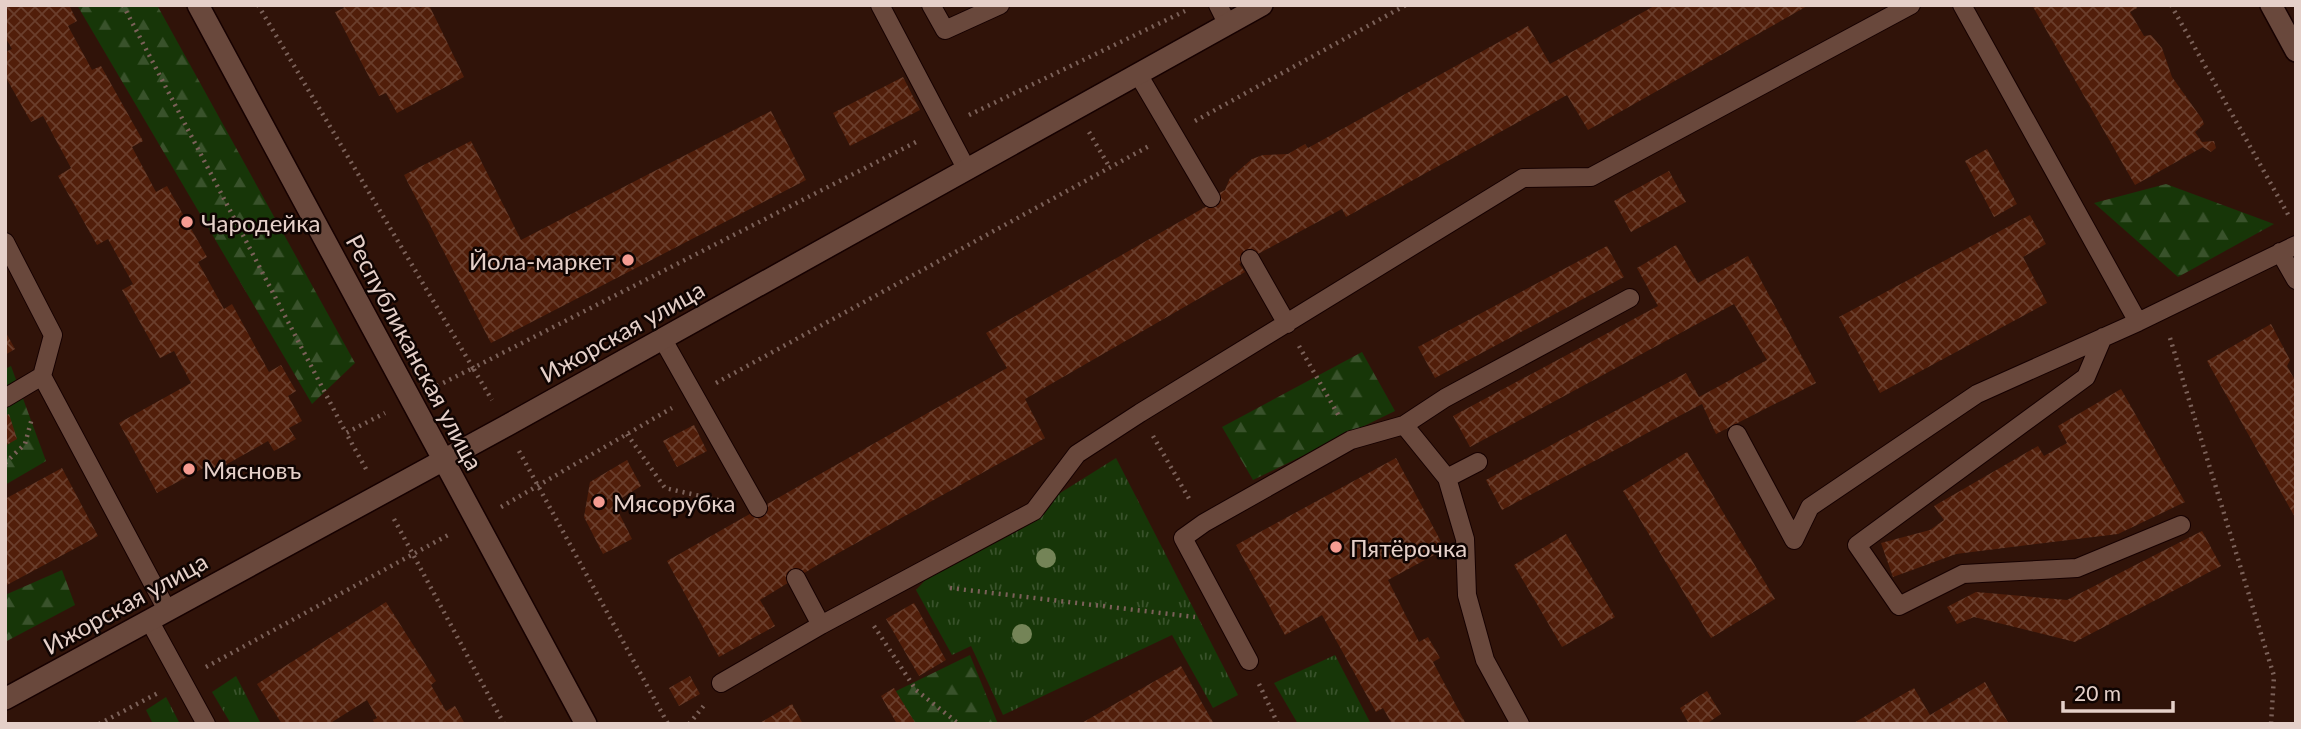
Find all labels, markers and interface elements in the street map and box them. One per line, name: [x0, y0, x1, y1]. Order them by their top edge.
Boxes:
place label: Чародейка: [201, 208, 321, 237]
marker: Чародейка: [179, 214, 195, 230]
street label: Республиканская улица: [341, 229, 489, 475]
place label: Йола-маркет: [469, 246, 614, 275]
marker: Йола-маркет: [620, 252, 636, 268]
street label: Ижорская улица: [535, 274, 709, 388]
place label: Мясновъ: [203, 455, 301, 484]
marker: Мясновъ: [181, 461, 197, 477]
place label: Мясорубка: [613, 488, 736, 517]
marker: Мясорубка: [591, 494, 607, 510]
place label: Пятёрочка: [1350, 533, 1467, 562]
marker: Пятёрочка: [1328, 539, 1344, 555]
street label: Ижорская улица: [38, 546, 212, 660]
scale bar: [2063, 670, 2173, 714]
text: 20 m: [2074, 680, 2121, 705]

